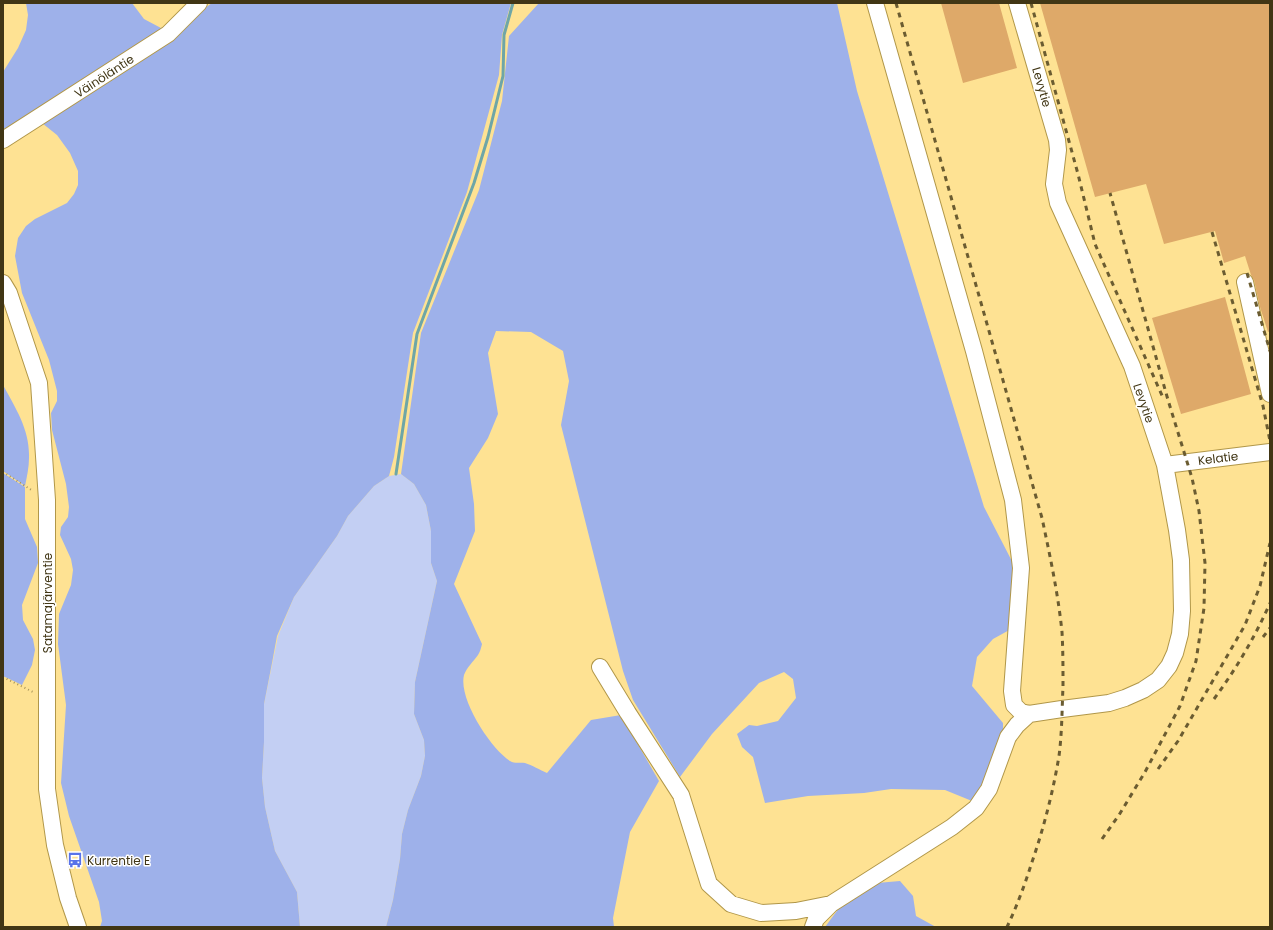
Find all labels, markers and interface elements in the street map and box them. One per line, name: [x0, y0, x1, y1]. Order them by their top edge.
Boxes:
street label: Väinöläntie: [71, 50, 137, 102]
street label: Levytie: [1028, 65, 1056, 109]
street label: Levytie: [1129, 381, 1159, 425]
street label: Kelatie: [1197, 447, 1239, 469]
street label: Satamajärventie: [39, 553, 56, 653]
bus stop icon: Kurrentie E: [66, 851, 84, 869]
place label: Kurrentie E: [87, 852, 150, 869]

